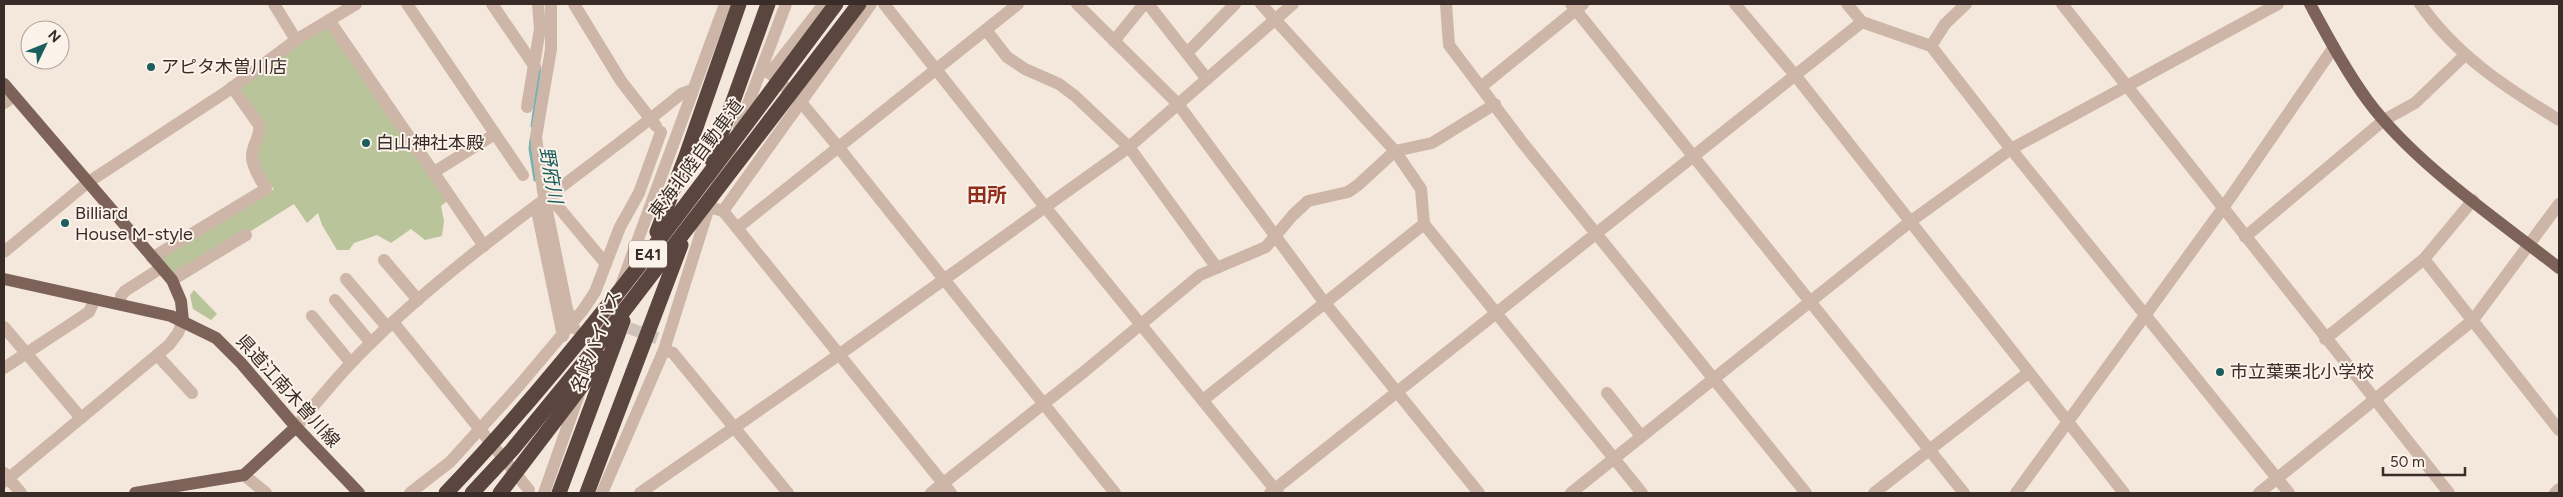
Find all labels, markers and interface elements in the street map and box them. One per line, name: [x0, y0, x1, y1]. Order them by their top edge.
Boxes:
north arrow: [20, 20, 70, 70]
text: N: [44, 27, 64, 46]
place label: アピタ木曽川店: [161, 56, 287, 78]
marker: アピタ木曽川店: [145, 61, 157, 73]
street label: 東海北陸自動車道: [644, 95, 748, 223]
place label: 白山神社本殿: [376, 132, 484, 154]
marker: 白山神社本殿: [360, 137, 372, 149]
water label: 野府川: [535, 145, 568, 207]
district label: 田所: [967, 183, 1007, 207]
place label: Billiard House M-style: [75, 202, 193, 245]
marker: Billiard House M-style: [59, 217, 71, 229]
road number: E41: [629, 240, 667, 268]
street label: 名岐バイパス: [566, 287, 626, 395]
street label: 県道江南木曽川線: [232, 330, 344, 452]
place label: 市立葉栗北小学校: [2230, 361, 2374, 383]
marker: 市立葉栗北小学校: [2214, 366, 2226, 378]
scale bar: [2383, 444, 2466, 476]
text: 50 m: [2390, 453, 2425, 471]

